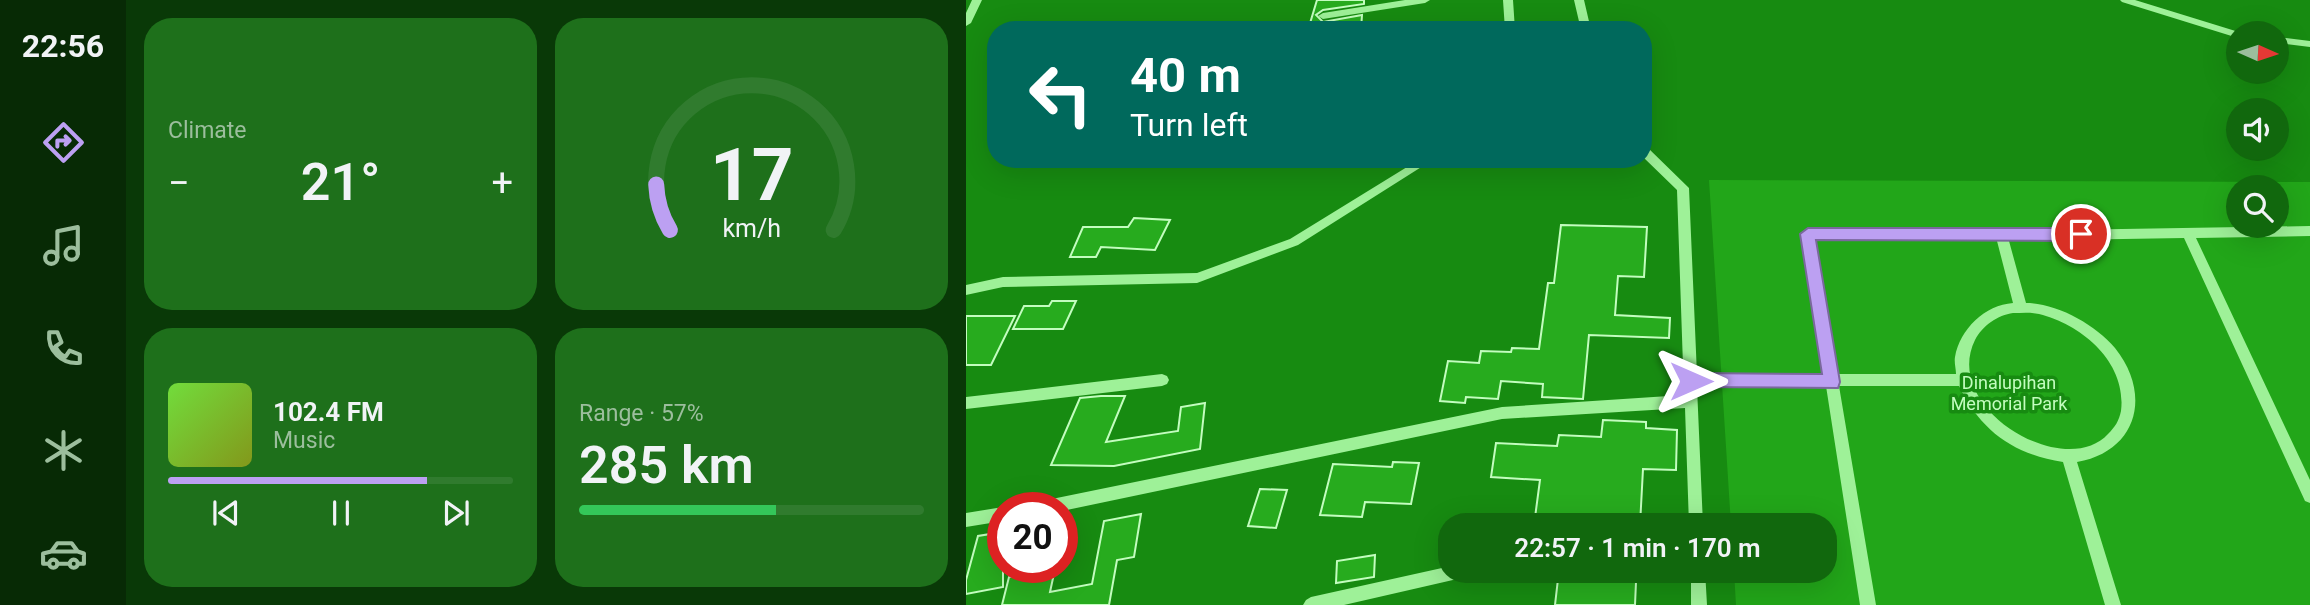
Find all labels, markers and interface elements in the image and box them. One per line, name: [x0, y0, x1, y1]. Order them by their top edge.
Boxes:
north arrow: [2226, 21, 2289, 84]
map controls: [2226, 21, 2289, 238]
text: 22:56: [22, 27, 104, 65]
text: 40 m: [1130, 47, 1241, 104]
icon: left: [1015, 49, 1106, 140]
button: sound: [2226, 98, 2289, 161]
text: Turn left: [1130, 106, 1248, 144]
text: Climate: [168, 117, 247, 144]
icon: directions: [39, 118, 88, 167]
text: 17: [710, 132, 793, 218]
text: 21°: [301, 152, 380, 213]
text: −: [168, 161, 190, 205]
text: +: [491, 161, 513, 205]
button: search: [2226, 175, 2289, 238]
pin: [2051, 204, 2111, 264]
text: km/h: [722, 214, 781, 243]
icon: arrive: [2062, 215, 2100, 253]
icon: music: [39, 221, 88, 270]
icon: phone: [39, 324, 88, 373]
position arrow: [1654, 344, 1728, 418]
park label: Dinalupihan Memorial Park: [1951, 372, 2068, 414]
text: 102.4 FM: [273, 397, 384, 427]
text: Range · 57%: [579, 400, 704, 427]
icon: climate: [39, 426, 88, 475]
text: Music: [273, 427, 335, 454]
text: 285 km: [579, 435, 754, 496]
speed limit sign: 20: [987, 492, 1078, 583]
icon: previous: [207, 494, 245, 532]
icon: pause: [322, 494, 360, 532]
icon: next: [437, 494, 475, 532]
icon: car: [39, 529, 88, 578]
text: 22:57 · 1 min · 170 m: [1514, 533, 1761, 563]

